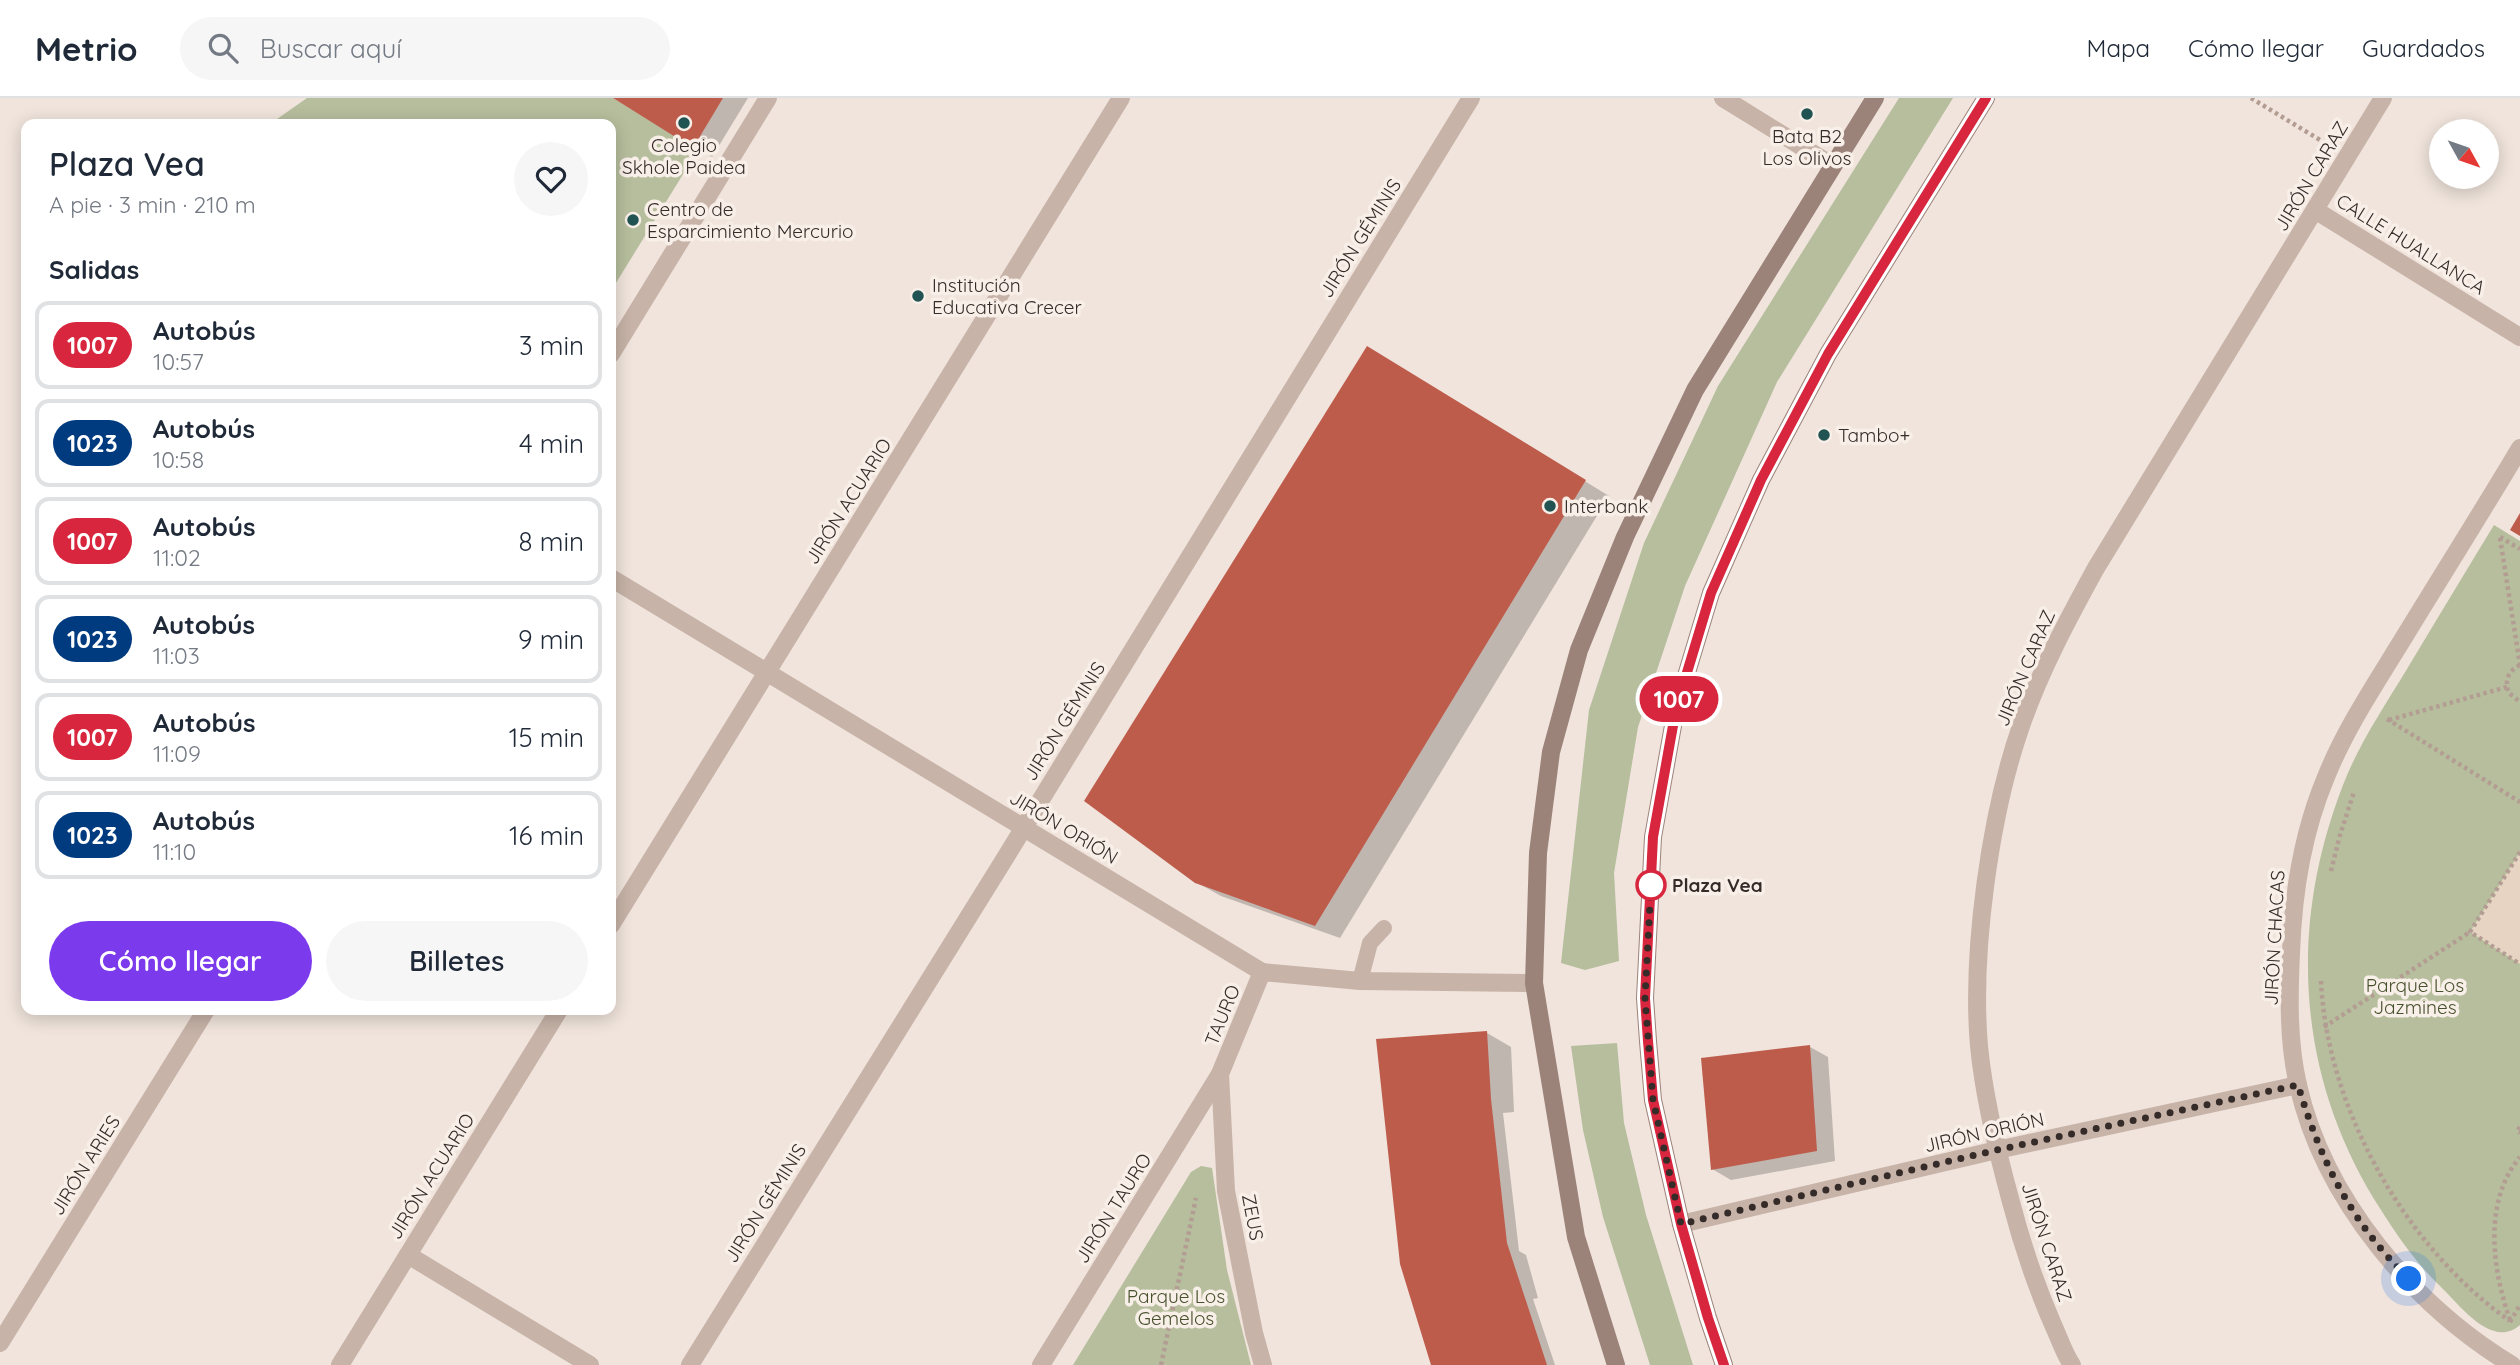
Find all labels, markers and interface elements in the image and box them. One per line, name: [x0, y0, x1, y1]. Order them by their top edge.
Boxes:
search box: [180, 17, 670, 80]
text: Metrio: [35, 28, 138, 69]
icon: search: [204, 29, 242, 67]
text: Buscar aquí: [260, 32, 402, 65]
text: Mapa: [2087, 33, 2150, 63]
text: Cómo llegar: [2188, 33, 2324, 63]
text: Guardados: [2362, 33, 2485, 63]
marker: Bata B2 Los Olivos: [1799, 106, 1815, 122]
marker: Colegio Skhole Paidea: [676, 115, 692, 131]
street label: JIRÓN CARAZ: [2269, 117, 2353, 235]
north arrow: [2429, 119, 2499, 189]
map controls: [2429, 119, 2499, 189]
place label: Bata B2 Los Olivos: [1762, 124, 1852, 170]
place label: Colegio Skhole Paidea: [622, 133, 746, 179]
button: heart: [514, 142, 588, 216]
text: Plaza Vea: [49, 143, 205, 184]
street label: JIRÓN GÉMINIS: [1314, 174, 1406, 302]
street label: CALLE HUALLANCA: [2332, 188, 2490, 300]
text: A pie · 3 min · 210 m: [49, 190, 256, 219]
place label: Centro de Esparcimiento Mercurio: [647, 197, 854, 243]
marker: Centro de Esparcimiento Mercurio: [625, 212, 641, 228]
text: Salidas: [49, 253, 139, 286]
place label: Institución Educativa Crecer: [932, 273, 1083, 319]
marker: Institución Educativa Crecer: [910, 288, 926, 304]
text: Autobús: [153, 314, 256, 347]
text: 3 min: [519, 329, 584, 362]
text: 1007: [67, 330, 118, 360]
text: 10:57: [153, 347, 204, 376]
text: Autobús: [153, 412, 255, 445]
place label: Tambo+: [1838, 423, 1910, 447]
text: 4 min: [519, 427, 584, 460]
marker: Tambo+: [1816, 427, 1832, 443]
text: 1023: [67, 428, 118, 458]
street label: JIRÓN ACUARIO: [800, 433, 896, 569]
text: 10:58: [153, 445, 204, 474]
place label: Interbank: [1564, 494, 1648, 518]
marker: Interbank: [1542, 498, 1558, 514]
text: Autobús: [153, 510, 256, 543]
text: 8 min: [519, 525, 584, 558]
text: 1007: [67, 526, 118, 556]
text: 11:02: [153, 543, 201, 572]
street label: JIRÓN CARAZ: [1990, 606, 2060, 730]
text: Autobús: [153, 608, 255, 641]
text: 9 min: [518, 623, 584, 656]
text: 1023: [67, 624, 118, 654]
text: 11:03: [153, 641, 200, 670]
street label: JIRÓN GÉMINIS: [1018, 657, 1110, 785]
line badge: 1007: [1630, 676, 1728, 722]
text: 1007: [1653, 684, 1705, 714]
text: Autobús: [153, 706, 256, 739]
text: 15 min: [509, 721, 584, 754]
text: 1007: [67, 722, 118, 752]
text: 11:09: [153, 739, 201, 768]
street label: JIRÓN ORIÓN: [1005, 785, 1123, 869]
text: Autobús: [153, 804, 255, 837]
text: 16 min: [509, 819, 584, 852]
text: 1023: [67, 820, 118, 850]
text: 11:10: [153, 837, 196, 866]
marker: Plaza Vea: [1636, 870, 1666, 900]
street label: JIRÓN CHACAS: [2258, 870, 2290, 1006]
place label: Plaza Vea: [1672, 873, 1763, 897]
button: Cómo llegar: [49, 921, 312, 1001]
button: Billetes: [326, 921, 588, 1001]
park label: Parque Los Jazmines: [2366, 973, 2464, 1019]
street label: TAURO: [1199, 981, 1245, 1049]
street label: JIRÓN ORIÓN: [1922, 1107, 2046, 1157]
street label: JIRÓN ACUARIO: [383, 1108, 479, 1244]
street label: JIRÓN ARIES: [45, 1111, 125, 1219]
street label: JIRÓN GÉMINIS: [719, 1139, 811, 1267]
street label: JIRÓN TAURO: [1070, 1149, 1156, 1267]
street label: JIRÓN CARAZ: [2016, 1179, 2078, 1305]
street label: ZEUS: [1237, 1192, 1269, 1242]
your location: [2391, 1261, 2426, 1296]
park label: Parque Los Gemelos: [1127, 1284, 1225, 1330]

